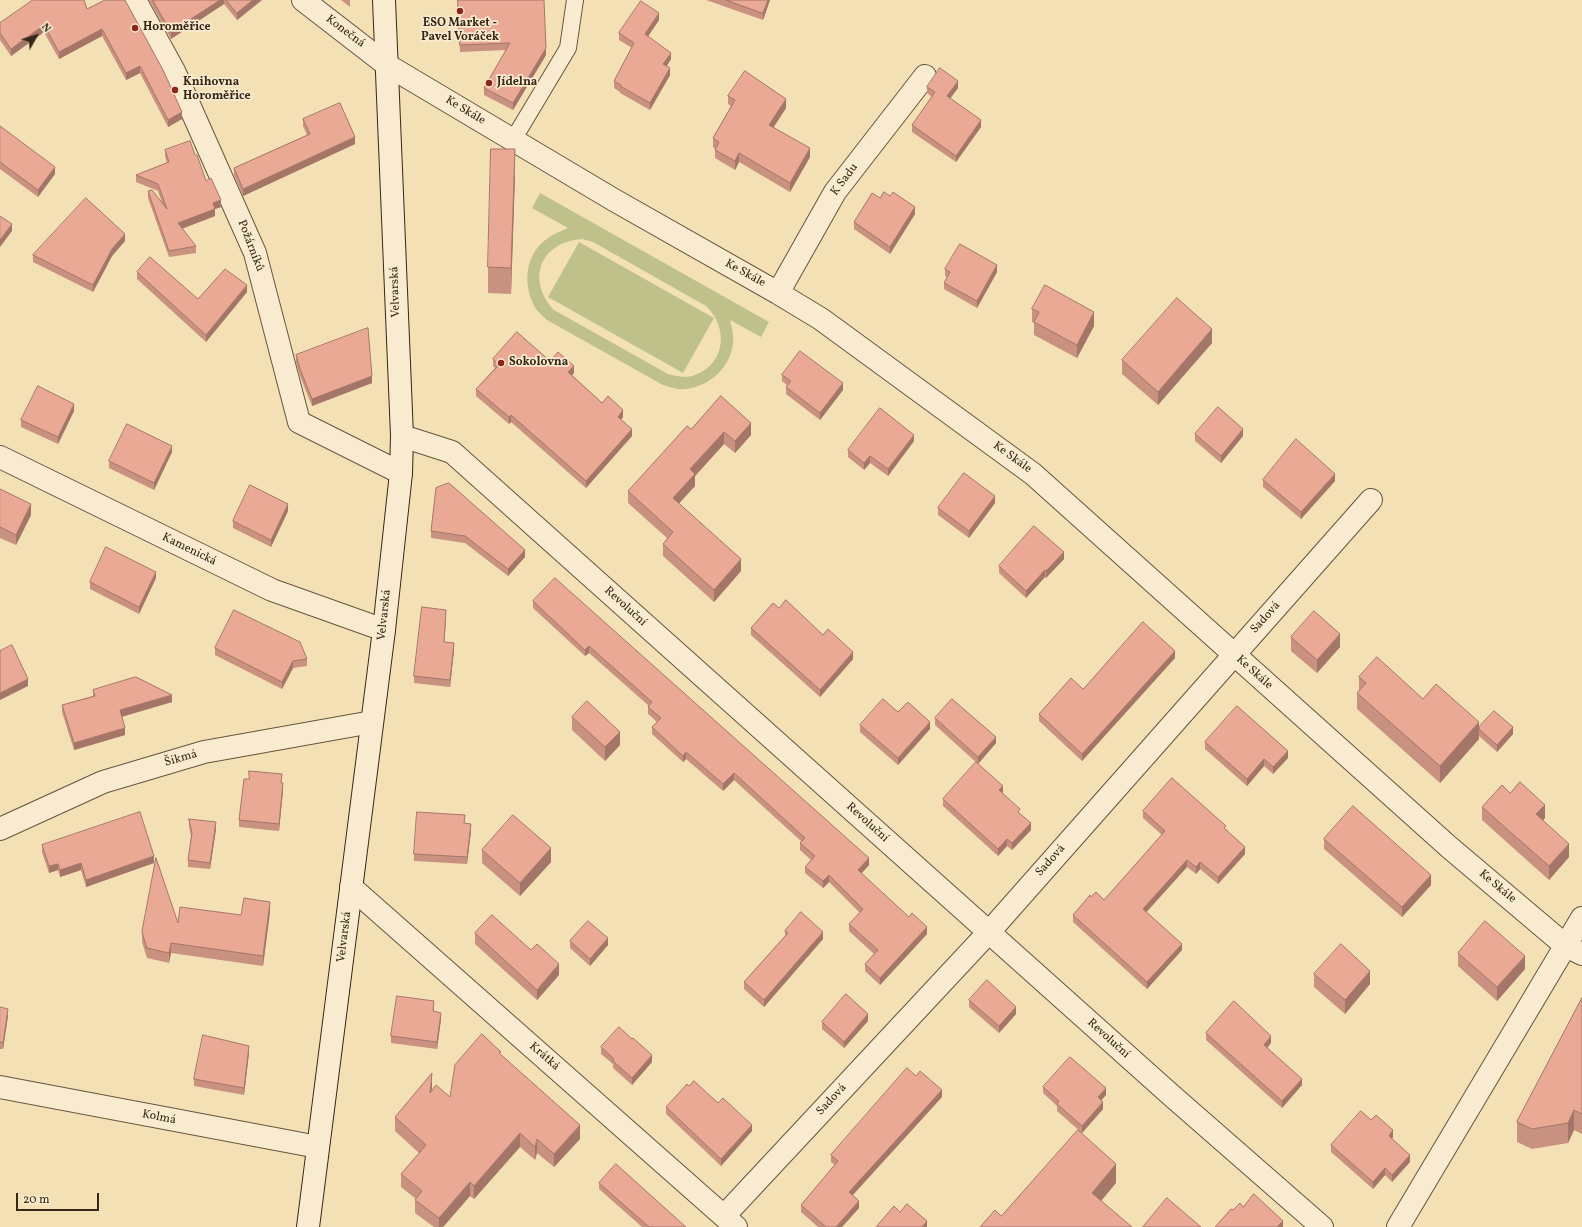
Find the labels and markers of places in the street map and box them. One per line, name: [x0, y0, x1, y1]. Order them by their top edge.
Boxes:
marker: ESO Market - Pavel Voráček: [455, 6, 465, 16]
place label: ESO Market - Pavel Voráček: [421, 17, 499, 45]
place label: Horoměřice: [143, 21, 211, 35]
marker: Horoměřice: [130, 23, 140, 33]
place label: Knihovna Horoměřice: [183, 76, 251, 104]
place label: Jídelna: [497, 76, 537, 90]
marker: Jídelna: [484, 78, 494, 88]
marker: Knihovna Horoměřice: [170, 85, 180, 95]
place label: Sokolovna: [509, 356, 568, 370]
marker: Sokolovna: [496, 358, 506, 368]

